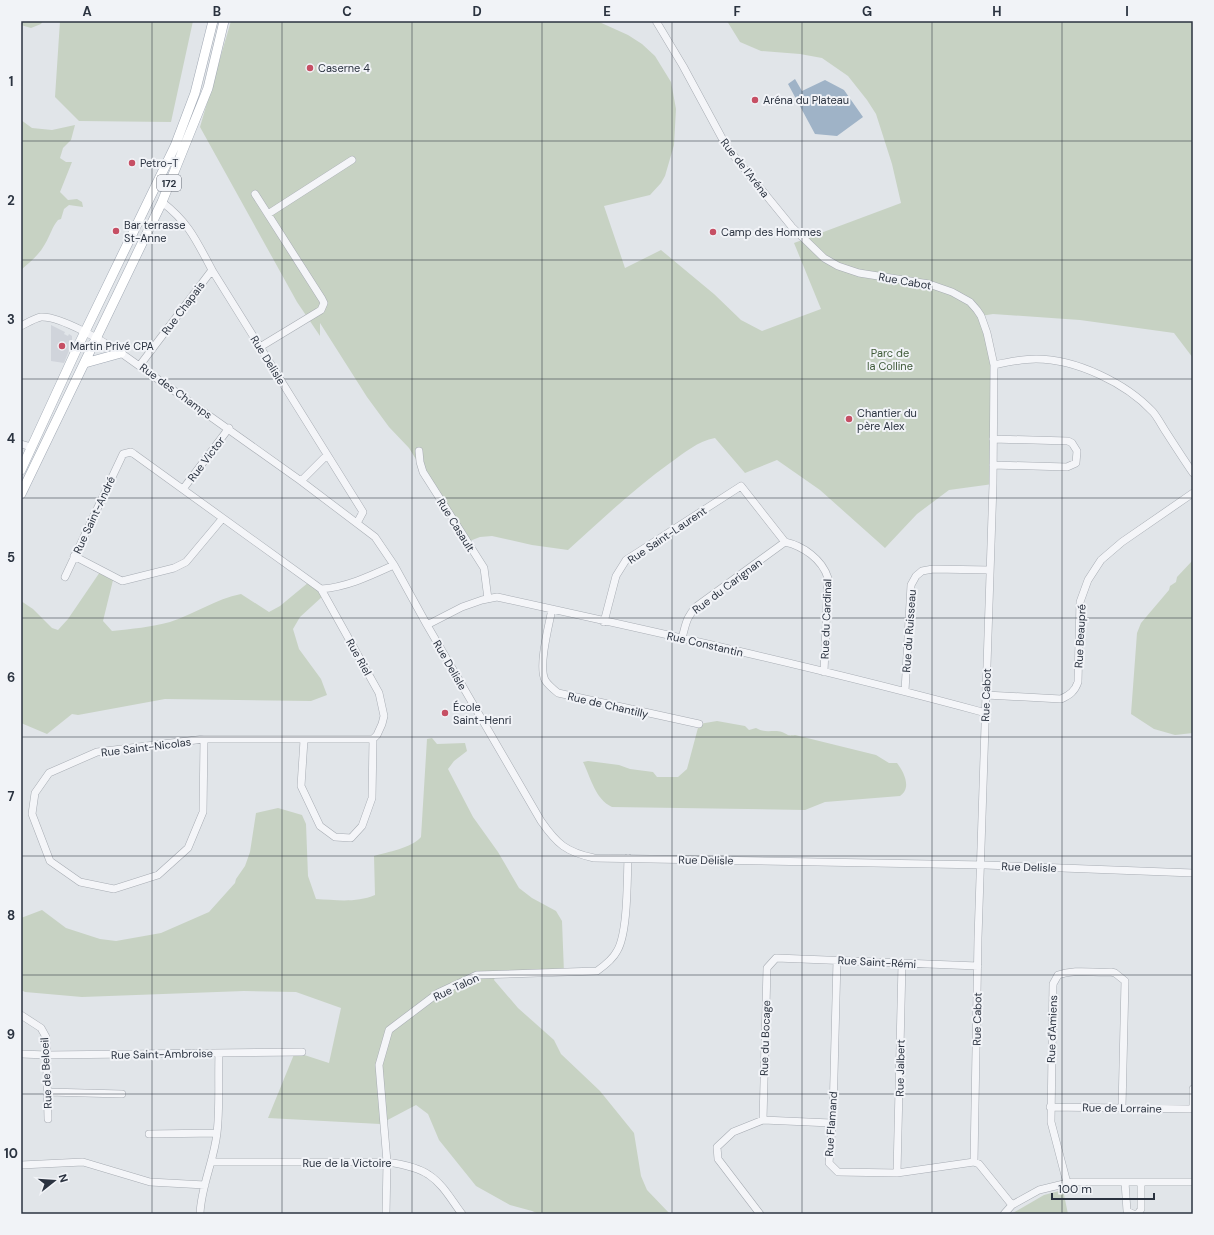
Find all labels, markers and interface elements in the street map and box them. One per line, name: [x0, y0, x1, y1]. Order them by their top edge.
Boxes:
text: A: [82, 3, 92, 20]
text: B: [213, 3, 221, 20]
text: C: [342, 3, 352, 20]
text: D: [472, 3, 482, 20]
text: E: [603, 3, 611, 20]
text: F: [733, 3, 741, 20]
text: G: [862, 3, 872, 20]
text: H: [992, 3, 1002, 20]
text: I: [1125, 3, 1129, 20]
place label: Caserne 4: [318, 61, 370, 75]
marker: Caserne 4: [305, 63, 315, 73]
text: 1: [9, 73, 13, 90]
place label: Aréna du Plateau: [763, 93, 849, 107]
marker: Aréna du Plateau: [750, 95, 760, 105]
street label: Rue de l'Aréna: [718, 136, 772, 200]
place label: Petro-T: [140, 156, 178, 170]
marker: Petro-T: [127, 158, 137, 168]
road number: 172: [157, 175, 181, 191]
text: 2: [7, 192, 15, 209]
place label: Bar terrasse St-Anne: [124, 218, 185, 245]
place label: Camp des Hommes: [721, 225, 821, 239]
marker: Bar terrasse St-Anne: [111, 226, 121, 236]
marker: Camp des Hommes: [708, 227, 718, 237]
street label: Rue Cabot: [877, 269, 933, 293]
street label: Rue Chapais: [158, 279, 208, 337]
text: 3: [7, 311, 15, 328]
street label: Rue Delisle: [247, 333, 289, 387]
place label: Martin Privé CPA: [70, 339, 154, 353]
marker: Martin Privé CPA: [57, 341, 67, 351]
park label: Parc de la Colline: [867, 346, 913, 373]
street label: Rue des Champs: [137, 360, 215, 422]
place label: Chantier du père Alex: [857, 406, 917, 433]
marker: Chantier du père Alex: [844, 414, 854, 424]
text: 4: [7, 430, 15, 447]
street label: Rue Victor: [184, 434, 228, 484]
street label: Rue Saint-André: [70, 474, 118, 556]
street label: Rue Casault: [434, 496, 478, 554]
street label: Rue Saint-Laurent: [625, 503, 709, 567]
text: 5: [7, 549, 15, 566]
street label: Rue du Carignan: [689, 555, 765, 617]
street label: Rue du Cardinal: [818, 579, 834, 659]
street label: Rue du Ruisseau: [899, 589, 919, 673]
street label: Rue Beaupré: [1071, 604, 1089, 668]
street label: Rue Constantin: [665, 628, 745, 660]
street label: Rue Riel: [343, 636, 375, 678]
street label: Rue Delisle: [430, 638, 470, 692]
street label: Rue Cabot: [978, 668, 994, 722]
text: 6: [7, 669, 15, 686]
street label: Rue de Chantilly: [566, 689, 650, 721]
place label: École Saint-Henri: [453, 700, 511, 727]
marker: École Saint-Henri: [440, 708, 450, 718]
street label: Rue Saint-Nicolas: [100, 735, 192, 759]
text: 7: [8, 788, 15, 805]
street label: Rue Delisle: [678, 853, 734, 867]
street label: Rue Delisle: [1001, 859, 1057, 875]
text: 8: [7, 907, 15, 924]
street label: Rue Saint-Rémi: [837, 953, 917, 971]
street label: Rue Talon: [431, 970, 481, 1004]
street label: Rue Cabot: [970, 992, 984, 1046]
street label: Rue d'Amiens: [1044, 995, 1060, 1063]
street label: Rue du Bocage: [757, 1000, 773, 1076]
text: 9: [7, 1026, 15, 1043]
street label: Rue de Beloeil: [37, 1037, 55, 1109]
street label: Rue Jalbert: [892, 1039, 908, 1097]
street label: Rue Saint-Ambroise: [111, 1046, 213, 1062]
street label: Rue Flamand: [822, 1091, 840, 1157]
street label: Rue de Lorraine: [1082, 1100, 1162, 1116]
text: 10: [4, 1145, 18, 1162]
street label: Rue de la Victoire: [302, 1156, 392, 1170]
north arrow: [34, 1161, 74, 1201]
text: N: [56, 1172, 71, 1184]
scale bar: [1052, 1175, 1154, 1201]
text: 100 m: [1058, 1181, 1092, 1197]

